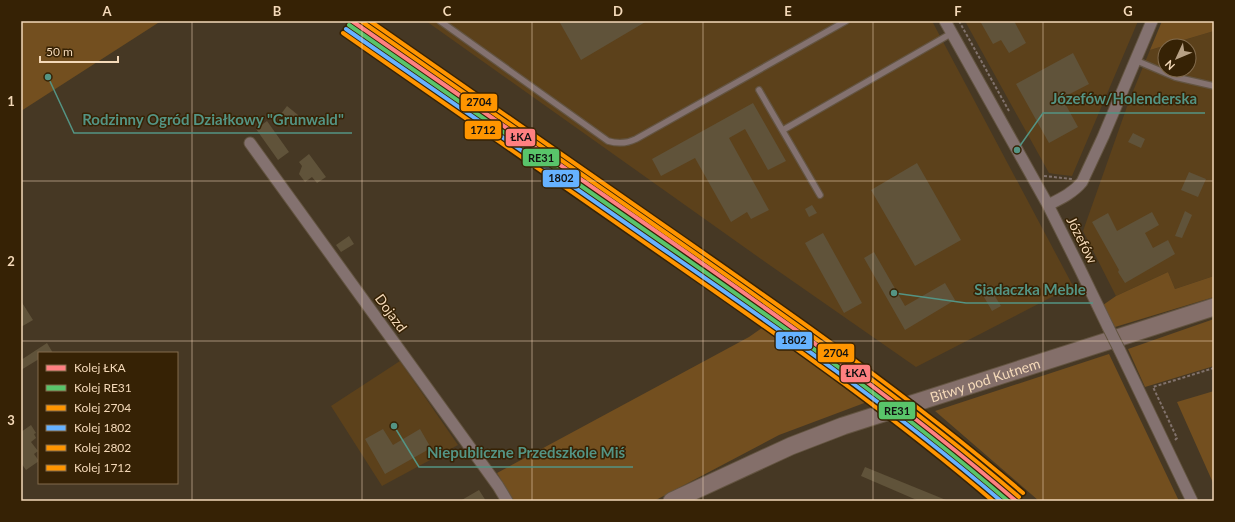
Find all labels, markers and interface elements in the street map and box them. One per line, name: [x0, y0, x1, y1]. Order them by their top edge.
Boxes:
text: A: [101, 3, 112, 19]
text: B: [273, 3, 282, 19]
text: C: [443, 3, 452, 19]
text: D: [613, 3, 623, 19]
text: E: [784, 3, 792, 19]
text: F: [954, 3, 962, 19]
text: G: [1123, 3, 1133, 19]
scale bar: [40, 38, 118, 64]
north arrow: [1157, 38, 1197, 78]
text: 50 m: [46, 44, 73, 59]
text: N: [1162, 58, 1177, 73]
callout: Józefów/Holenderska: [1043, 86, 1205, 113]
text: Józefów/Holenderska: [1051, 89, 1197, 107]
text: 1: [7, 93, 15, 109]
line badge: 2704: [460, 93, 498, 112]
text: 2704: [466, 95, 492, 108]
callout: Rodzinny Ogród Działkowy "Grunwald": [74, 106, 352, 133]
text: Rodzinny Ogród Działkowy "Grunwald": [82, 110, 344, 128]
line badge: 1712: [464, 120, 502, 140]
text: 1712: [470, 123, 496, 136]
line badge: ŁKA: [505, 128, 536, 147]
text: ŁKA: [510, 130, 532, 143]
line badge: RE31: [522, 148, 560, 167]
text: RE31: [528, 151, 554, 164]
line badge: 1802: [542, 169, 580, 188]
text: 1802: [548, 171, 574, 184]
street label: Józefów: [1063, 213, 1101, 266]
text: 2: [7, 253, 15, 269]
callout: Siadaczka Meble: [966, 276, 1093, 303]
text: Siadaczka Meble: [974, 280, 1086, 298]
street label: Dojazd: [372, 290, 411, 335]
line badge: 1802: [775, 331, 813, 350]
text: 1802: [781, 333, 807, 346]
line badge: 2704: [817, 343, 855, 363]
text: 2704: [823, 346, 849, 359]
legend: [38, 352, 178, 484]
street label: Bitwy pod Kutnem: [928, 354, 1042, 406]
text: Kolej ŁKA: [74, 360, 127, 375]
line badge: ŁKA: [840, 364, 871, 383]
text: ŁKA: [845, 366, 867, 379]
text: Kolej RE31: [74, 380, 132, 395]
text: Kolej 2704: [74, 400, 131, 415]
line badge: RE31: [878, 401, 916, 420]
text: RE31: [884, 404, 910, 417]
text: 3: [7, 412, 15, 428]
text: Kolej 1802: [74, 420, 131, 435]
text: Kolej 2802: [74, 440, 131, 455]
callout: Niepubliczne Przedszkole Miś: [419, 440, 633, 467]
text: Niepubliczne Przedszkole Miś: [427, 443, 625, 461]
text: Kolej 1712: [74, 460, 131, 475]

